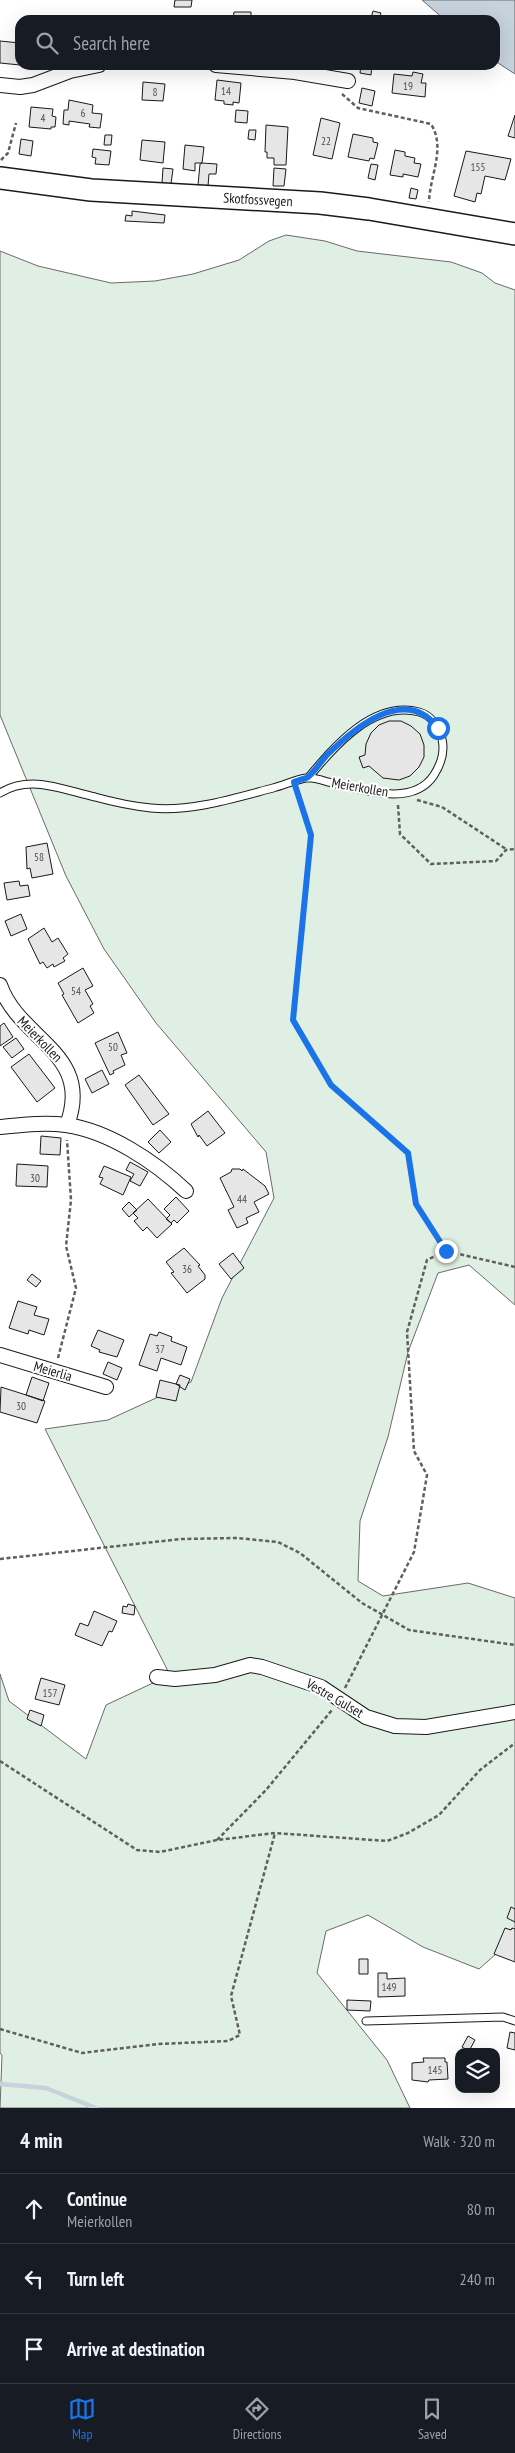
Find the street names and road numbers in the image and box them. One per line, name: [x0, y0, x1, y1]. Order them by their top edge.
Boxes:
street label: Skotfossvegen: [223, 189, 293, 210]
street label: Meierkollen: [330, 773, 390, 801]
street label: Meierkollen: [14, 1012, 66, 1066]
street label: Meierlia: [32, 1357, 74, 1385]
street label: Vestre Gulset: [302, 1674, 367, 1722]

